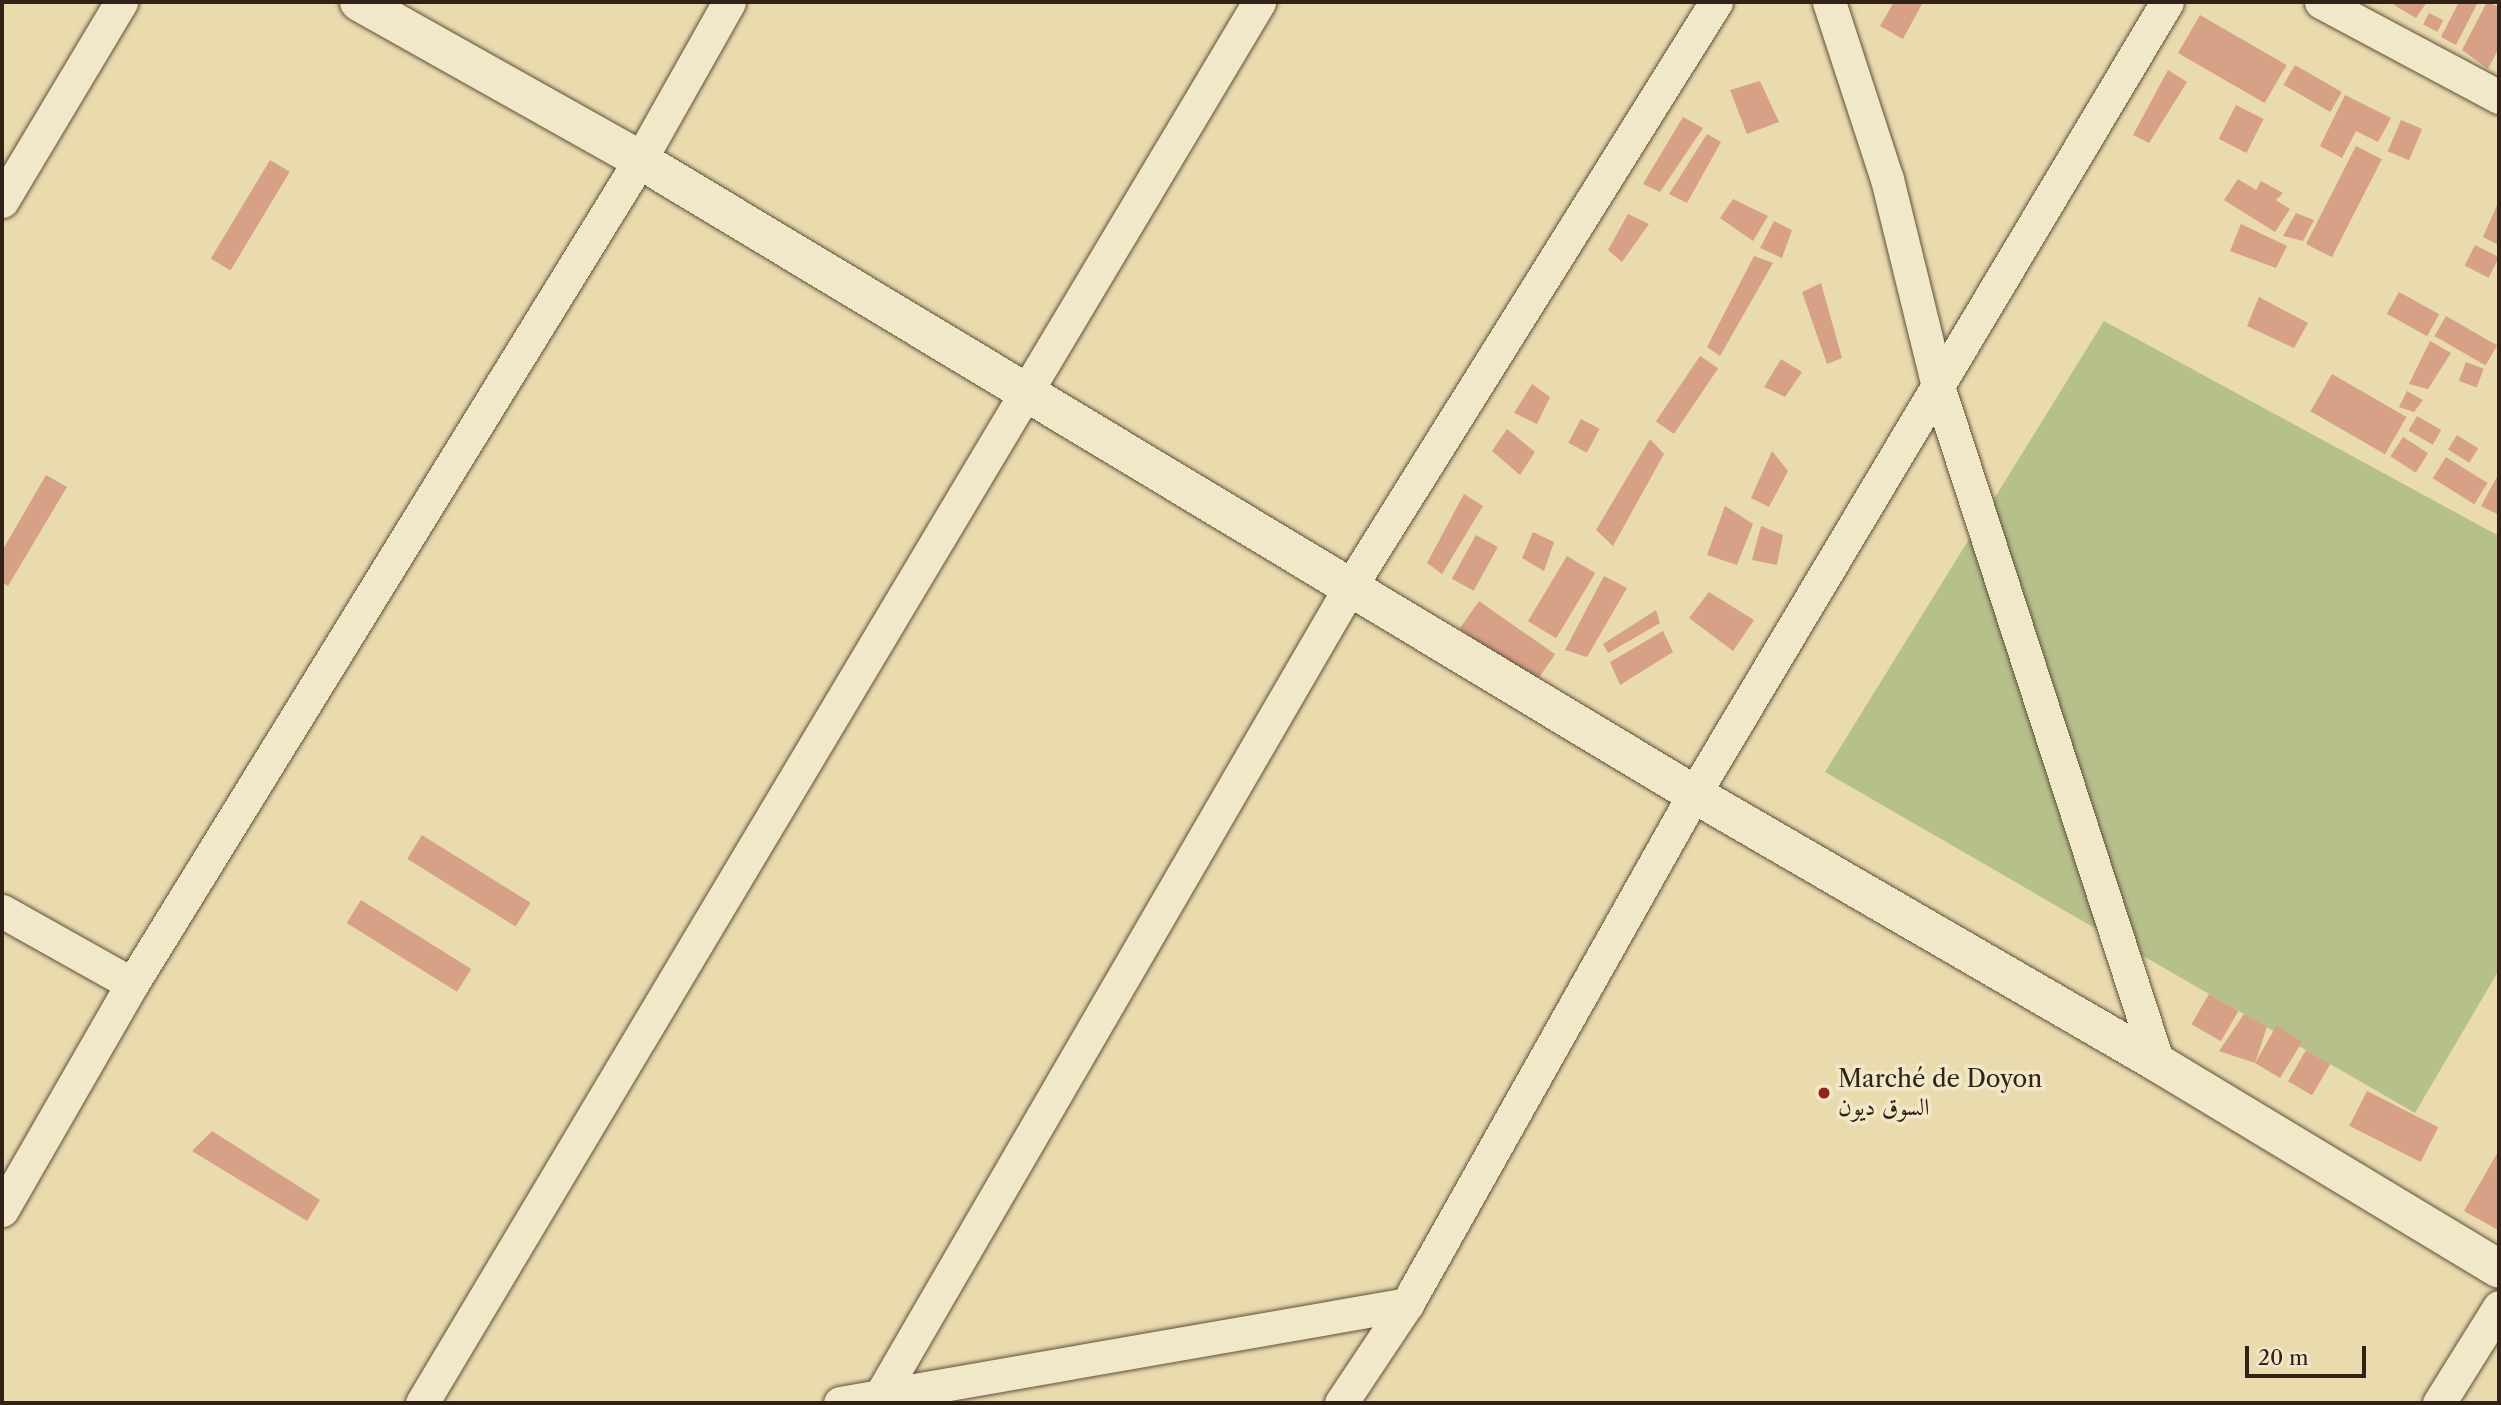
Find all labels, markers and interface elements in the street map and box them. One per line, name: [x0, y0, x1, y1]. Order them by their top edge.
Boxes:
place label: Marché de Doyon السوق ديون: [1838, 1065, 2042, 1121]
marker: Marché de Doyon السوق ديون: [1816, 1085, 1832, 1101]
scale bar: [2249, 1332, 2370, 1376]
text: 20 m: [2258, 1345, 2309, 1370]

